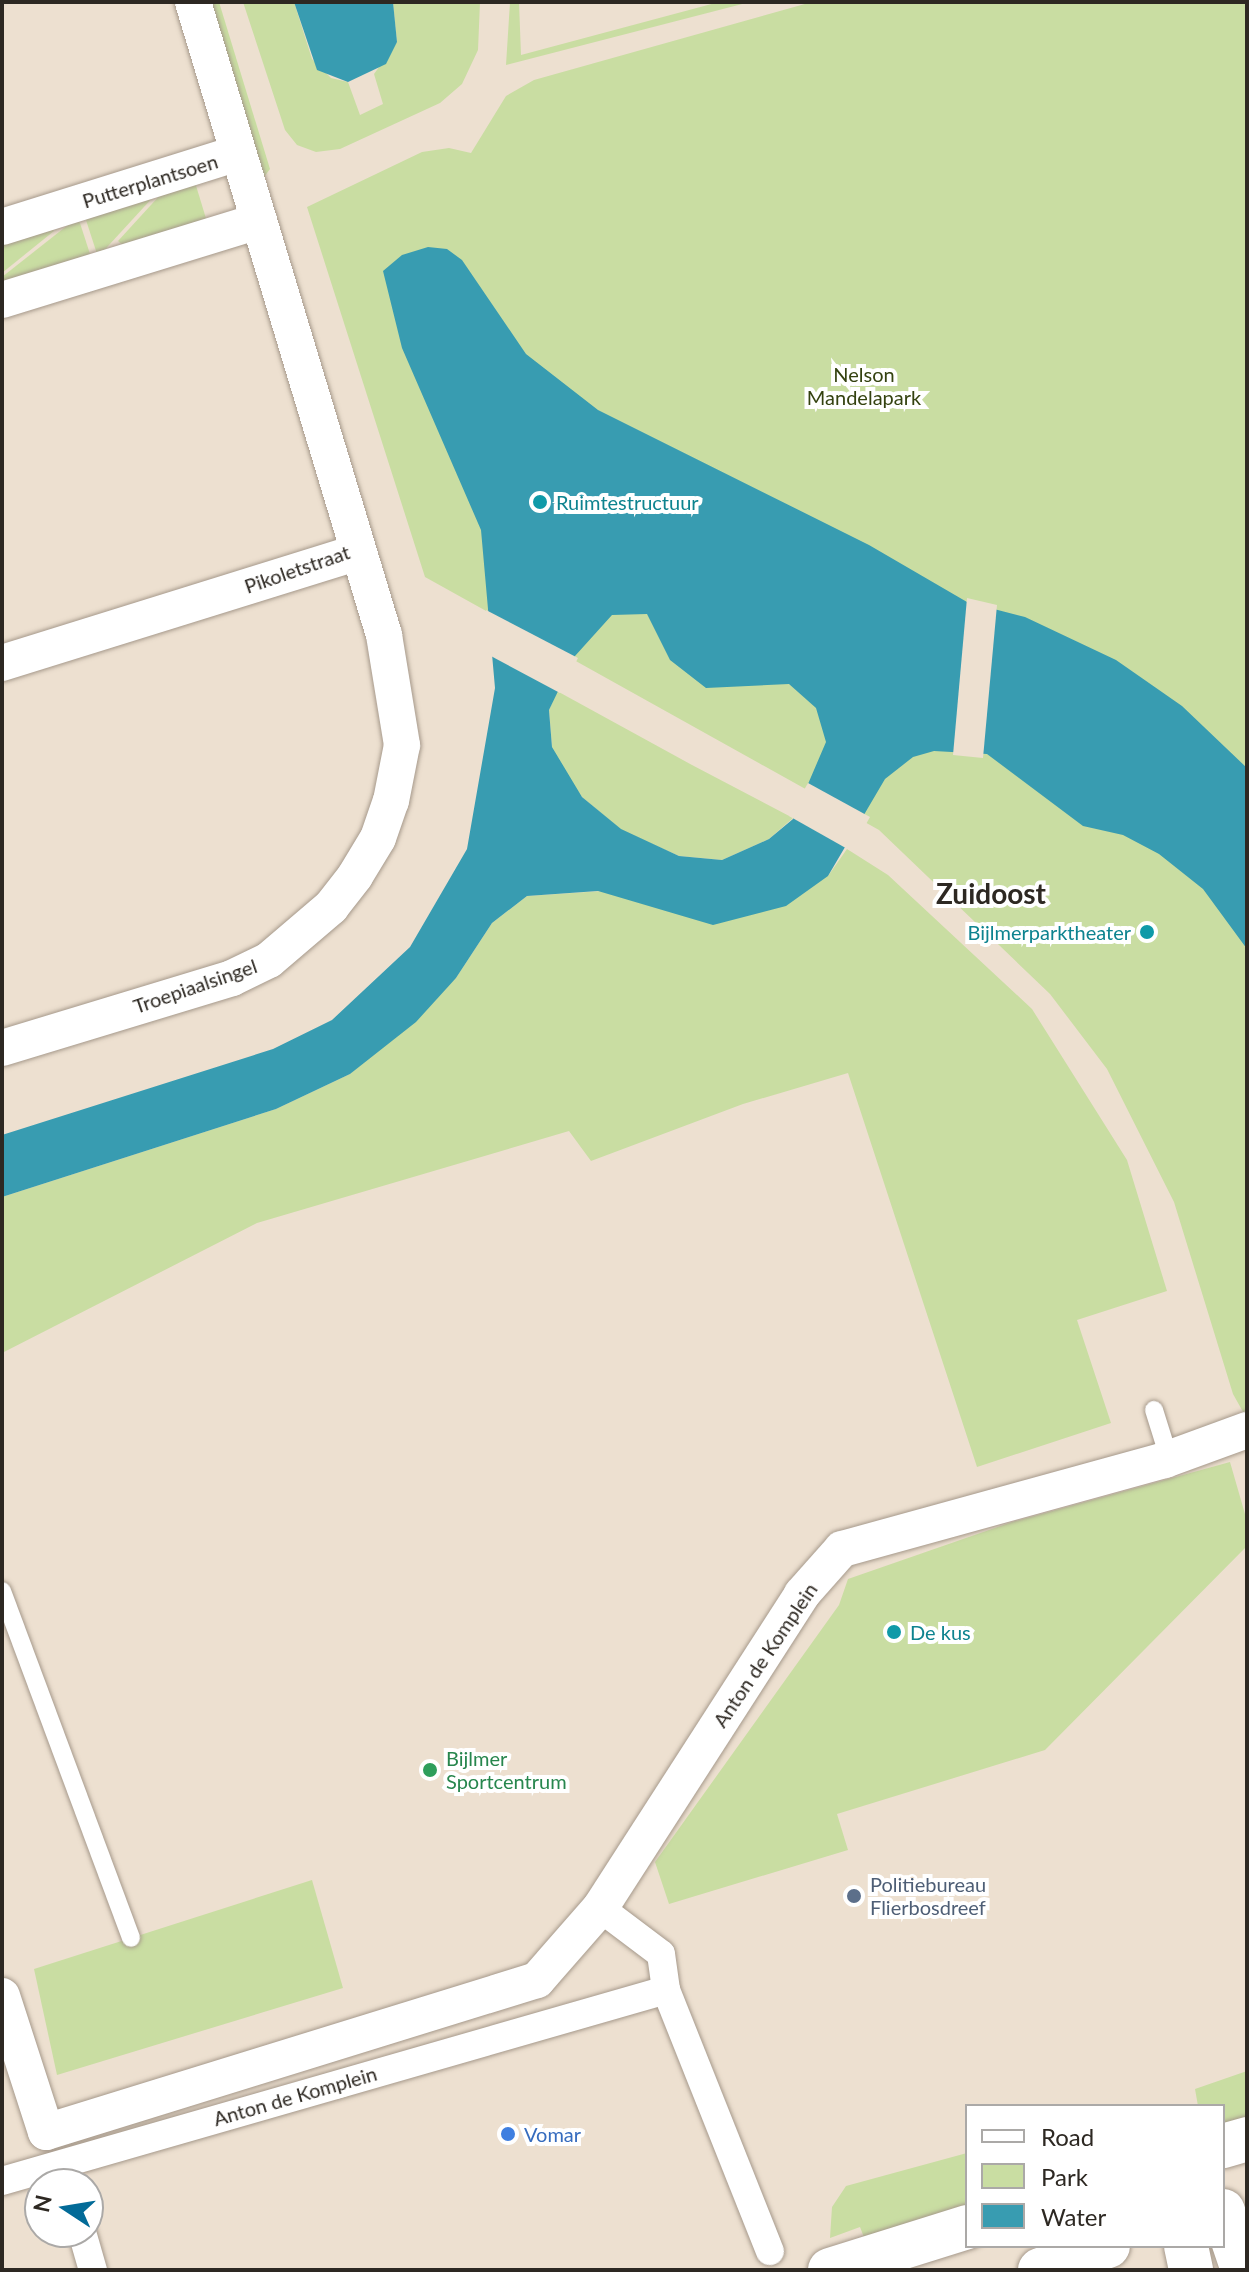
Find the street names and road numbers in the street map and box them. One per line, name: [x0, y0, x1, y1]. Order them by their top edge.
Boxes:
street label: Putterplantsoen: [79, 149, 221, 213]
street label: Pikoletstraat: [241, 540, 353, 598]
street label: Troepiaalsingel: [130, 954, 260, 1018]
street label: Anton de Komplein: [708, 1578, 822, 1732]
street label: Anton de Komplein: [211, 2061, 379, 2131]

